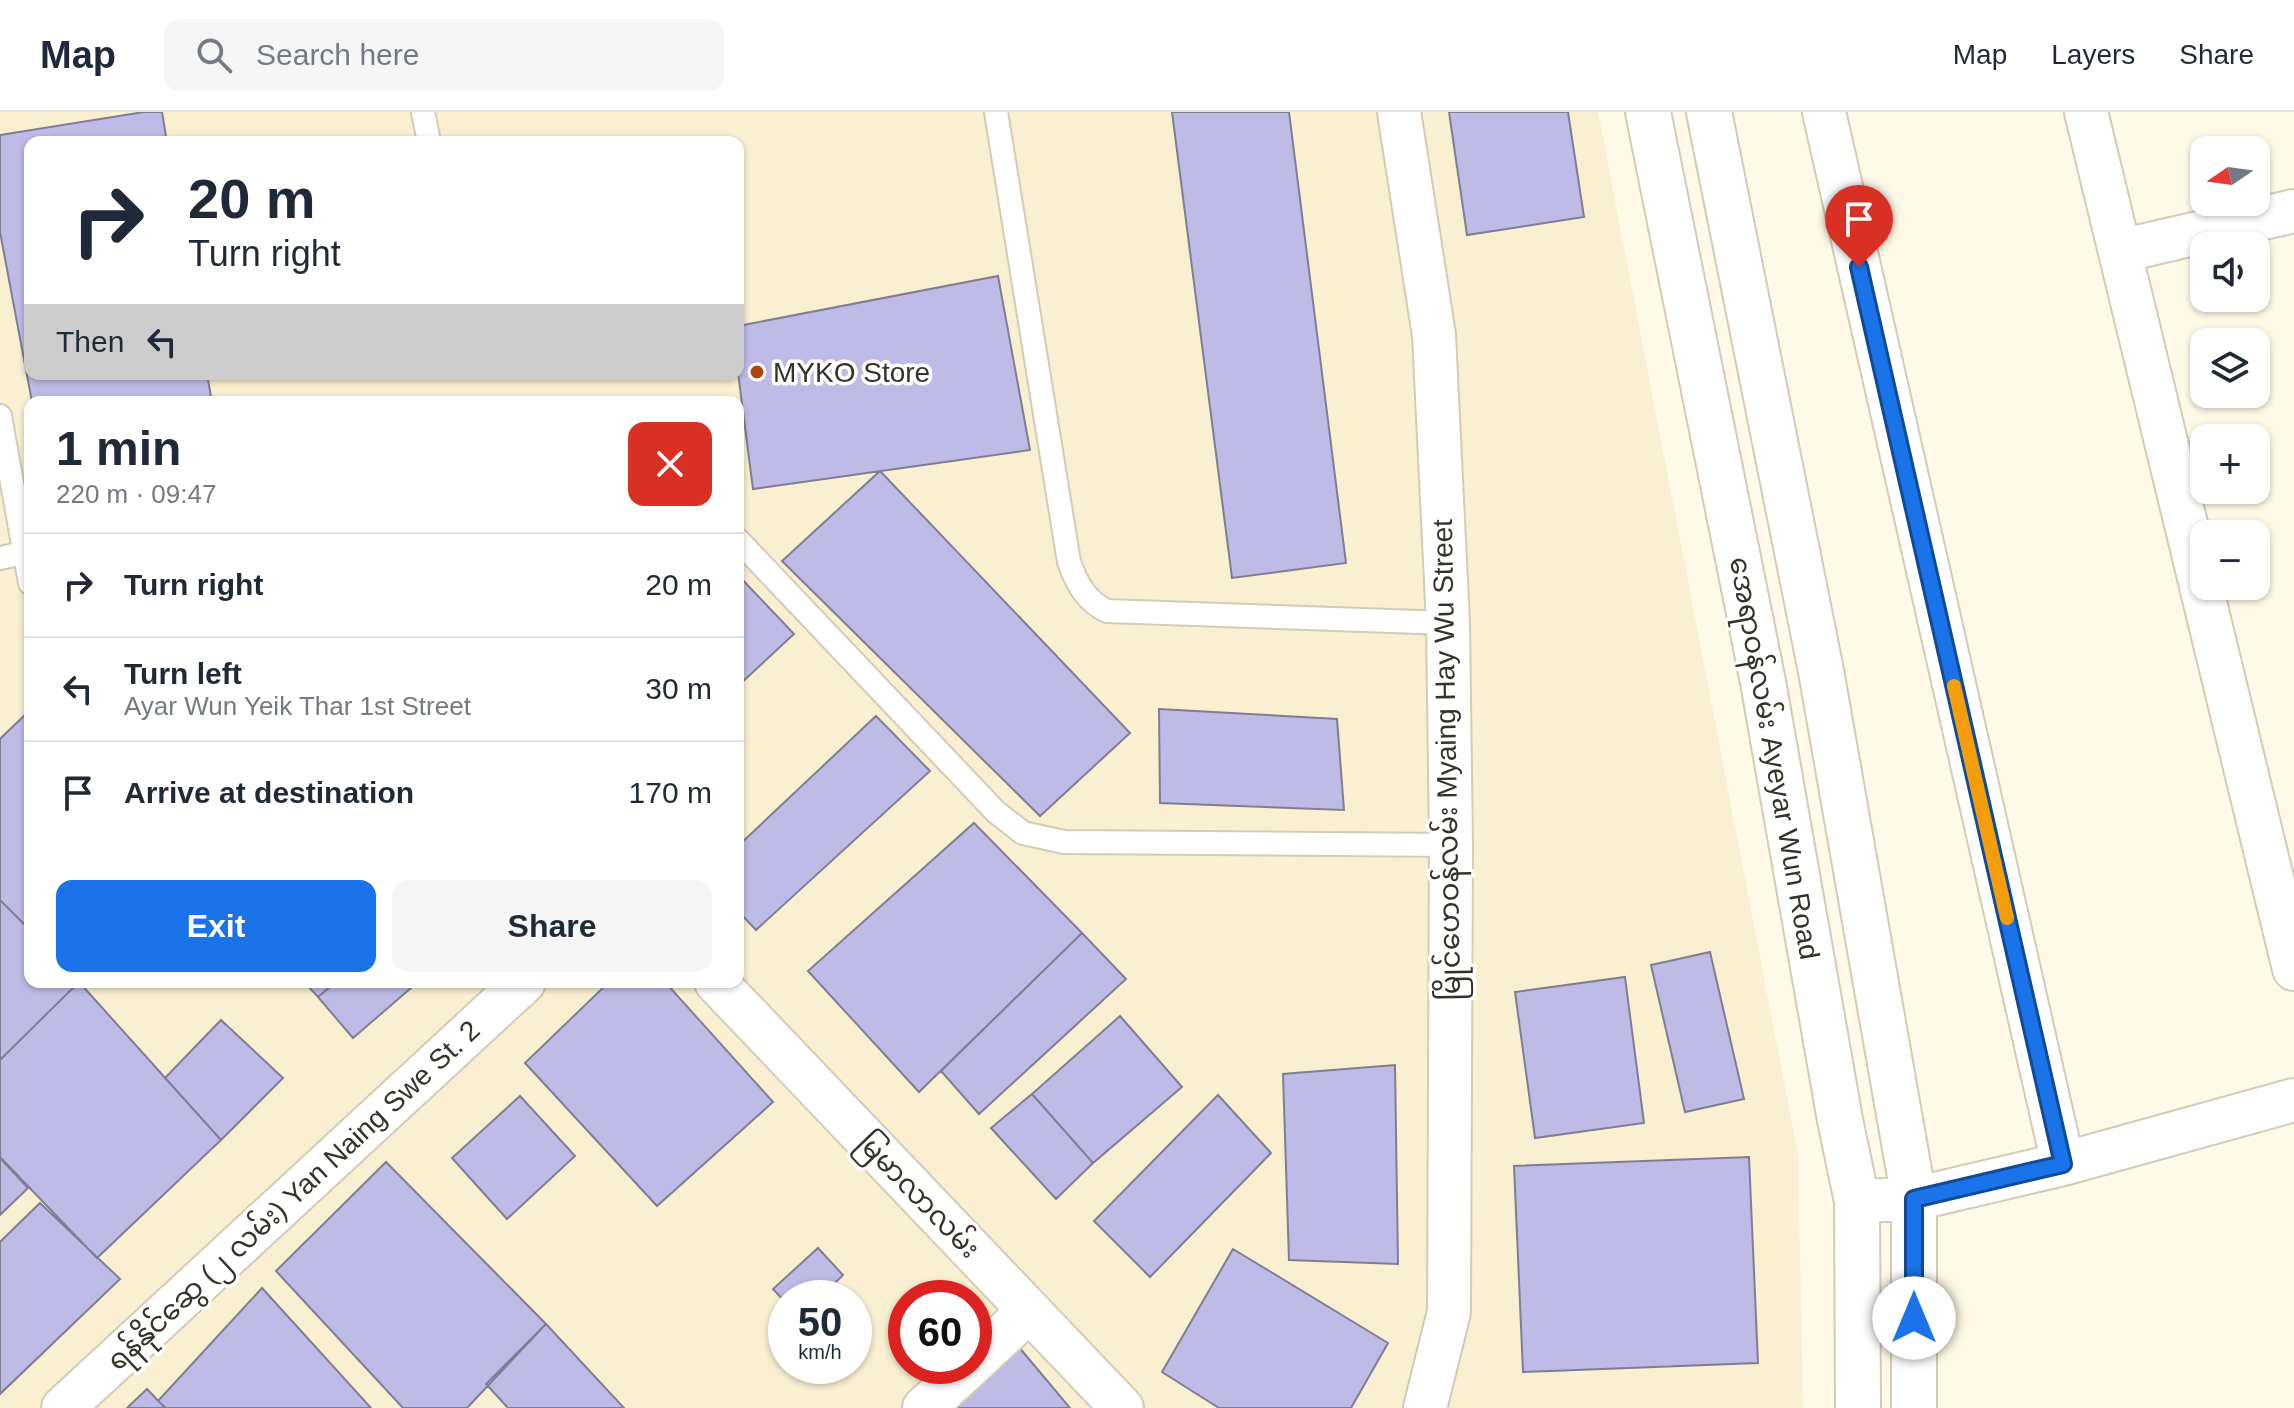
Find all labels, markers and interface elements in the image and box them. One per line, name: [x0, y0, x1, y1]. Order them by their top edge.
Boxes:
search box: [164, 19, 724, 91]
icon: search: [192, 33, 236, 77]
text: Map: [40, 34, 116, 76]
text: Search here: [256, 38, 419, 71]
text: Map: [1953, 39, 2007, 70]
text: Layers: [2051, 39, 2135, 70]
text: Share: [2179, 39, 2254, 70]
north arrow: [2190, 136, 2270, 216]
map controls: [2190, 136, 2270, 600]
text: 20 m: [188, 167, 316, 230]
icon: right: [56, 168, 160, 272]
pin: [1825, 185, 1893, 267]
icon: arrive: [1837, 197, 1881, 241]
button: sound: [2190, 232, 2270, 312]
text: Turn right: [188, 233, 341, 274]
icon: left: [140, 320, 184, 364]
text: Then: [56, 325, 124, 358]
button: layers: [2190, 328, 2270, 408]
place label: MYKO Store: [773, 357, 930, 388]
marker: MYKO Store: [748, 363, 766, 381]
text: 1 min: [56, 422, 181, 475]
button: close: [628, 422, 712, 506]
button: +: [2190, 424, 2270, 504]
text: 220 m · 09:47: [56, 479, 216, 509]
street label: မြိုင်ဟေဝန်လမ်း Myaing Hay Wu Street: [1424, 518, 1473, 1001]
button: −: [2190, 520, 2270, 600]
street label: အေရာဝန်လမ်း Ayeyar Wun Road: [1717, 554, 1828, 963]
icon: right: [56, 563, 100, 607]
text: Turn right: [124, 568, 263, 601]
text: 20 m: [645, 568, 712, 601]
text: Turn left: [124, 657, 242, 690]
icon: left: [56, 667, 100, 711]
text: 30 m: [645, 672, 712, 705]
text: Ayar Wun Yeik Thar 1st Street: [124, 691, 471, 721]
icon: arrive: [56, 771, 100, 815]
text: Arrive at destination: [124, 776, 414, 809]
text: 170 m: [629, 776, 712, 809]
button: Exit: [56, 880, 376, 972]
button: Share: [392, 880, 712, 972]
street label: ရန်နိုင်ဆွေ (၂ လမ်း) Yan Naing Swe St. 2: [99, 1012, 491, 1381]
street label: မြမာလာလမ်း: [846, 1124, 988, 1269]
position arrow: [1872, 1276, 1956, 1360]
speed limit sign: 60: [888, 1280, 992, 1384]
text: 50: [798, 1300, 842, 1344]
text: km/h: [798, 1341, 842, 1363]

